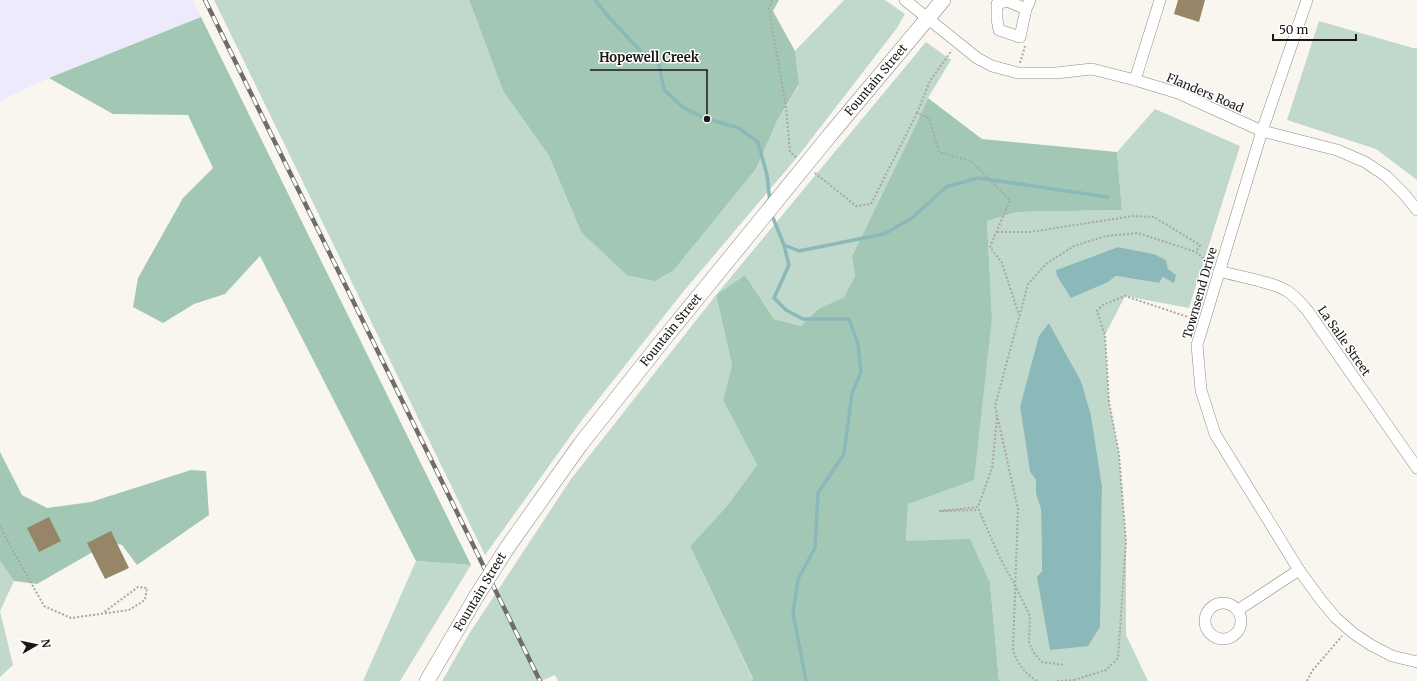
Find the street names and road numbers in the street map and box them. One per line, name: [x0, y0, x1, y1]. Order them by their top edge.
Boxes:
street label: Fountain Street: [841, 40, 910, 119]
street label: Flanders Road: [1164, 70, 1246, 115]
street label: Townsend Drive: [1179, 245, 1220, 340]
street label: Fountain Street: [637, 290, 705, 369]
street label: La Salle Street: [1315, 303, 1374, 379]
street label: Fountain Street: [450, 549, 509, 634]

